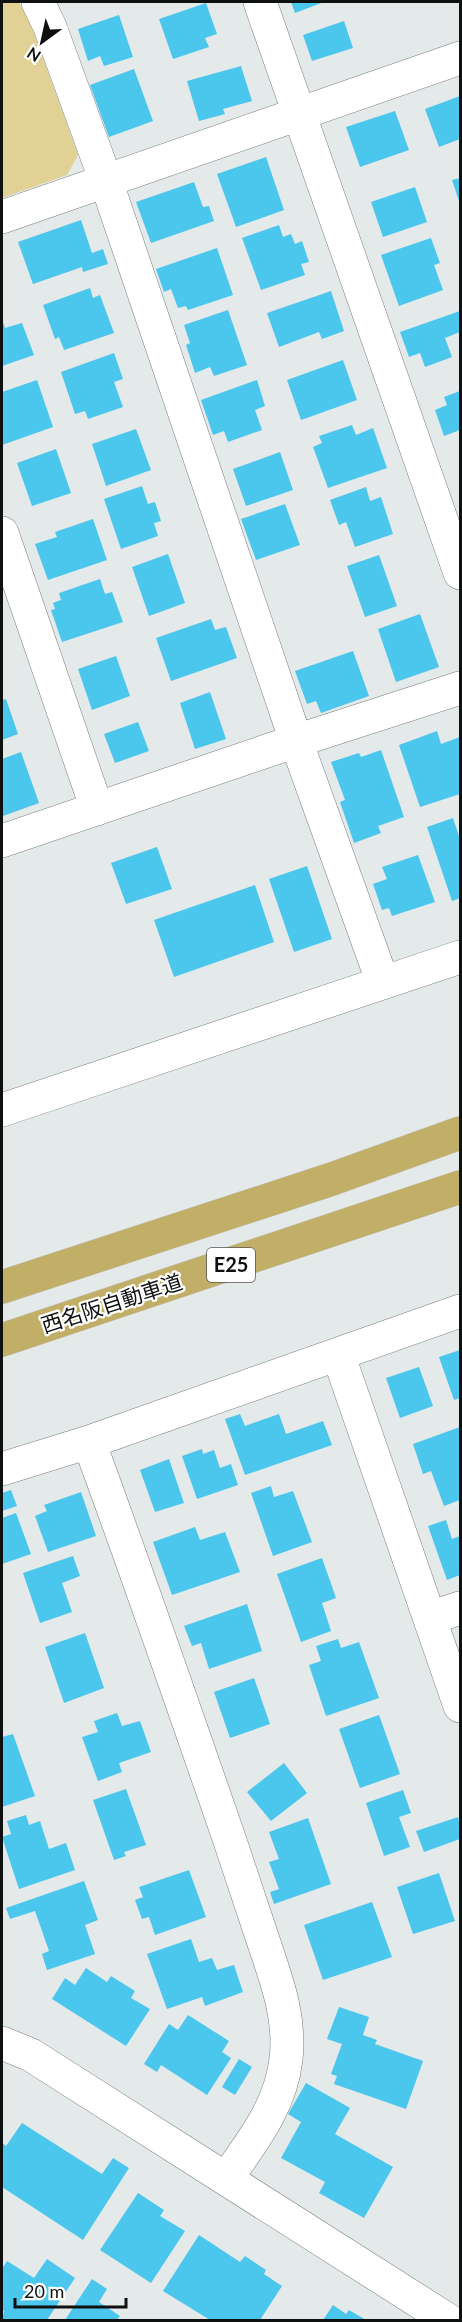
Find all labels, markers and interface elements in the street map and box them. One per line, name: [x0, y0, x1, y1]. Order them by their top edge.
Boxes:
north arrow: [12, 12, 72, 72]
text: N: [23, 44, 44, 66]
road number: E25: [207, 1248, 255, 1282]
street label: 西名阪自動車道: [38, 1268, 185, 1337]
scale bar: [15, 2271, 126, 2309]
text: 20 m: [24, 2280, 64, 2302]

